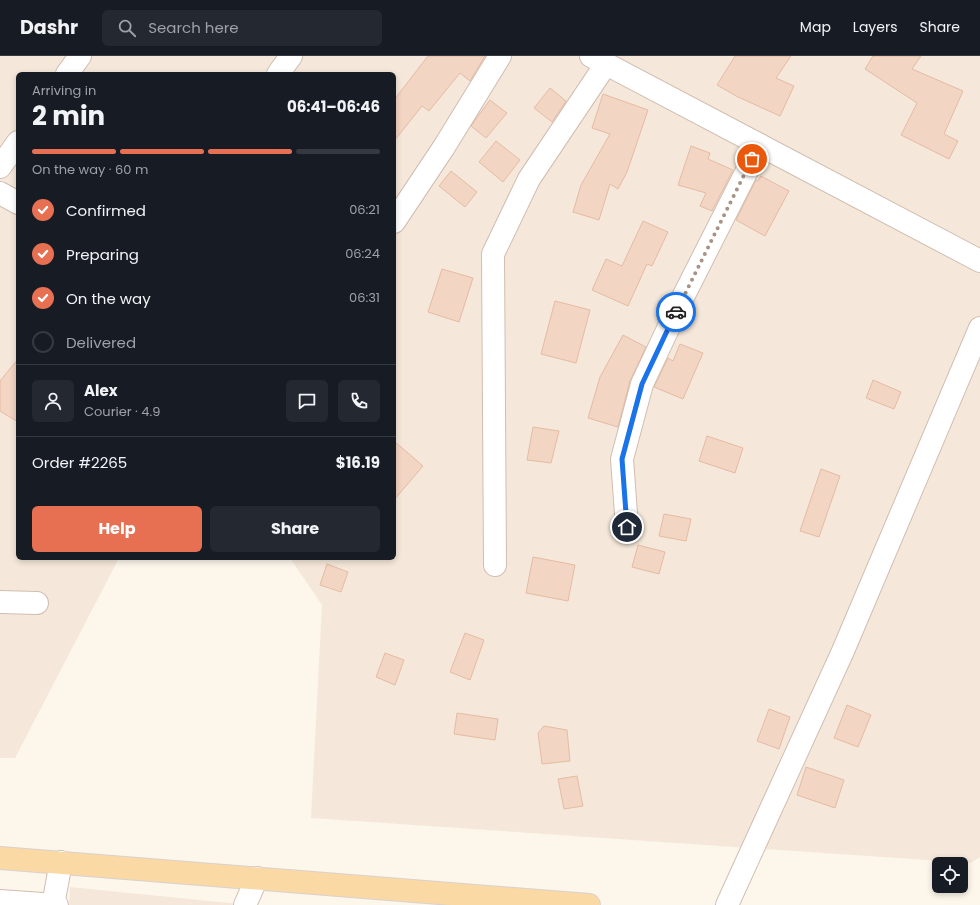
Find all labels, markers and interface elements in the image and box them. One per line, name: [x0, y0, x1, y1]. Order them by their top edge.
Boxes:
search box: [102, 10, 382, 46]
text: Dashr: [20, 14, 78, 41]
icon: search: [116, 17, 138, 39]
text: Search here: [148, 17, 239, 38]
text: Map: [800, 17, 831, 37]
text: Layers: [853, 17, 897, 37]
text: Share: [919, 17, 960, 37]
text: Arriving in: [32, 81, 96, 100]
text: 06:41–06:46: [287, 96, 380, 117]
text: 2 min: [32, 98, 105, 134]
pin: [735, 142, 769, 176]
icon: bag: [741, 148, 763, 170]
text: On the way · 60 m: [32, 160, 148, 179]
icon: check: [32, 199, 54, 221]
text: Confirmed: [66, 200, 146, 221]
text: 06:21: [349, 200, 380, 219]
icon: check: [32, 243, 54, 265]
text: Preparing: [66, 244, 139, 265]
text: 06:24: [345, 244, 380, 263]
icon: check: [32, 287, 54, 309]
text: On the way: [66, 288, 151, 309]
text: 06:31: [349, 288, 380, 307]
courier: [656, 292, 696, 332]
icon: car: [665, 301, 687, 323]
text: Delivered: [66, 332, 136, 353]
button: person: [32, 380, 74, 422]
text: Alex: [84, 380, 118, 401]
button: chat: [286, 380, 328, 422]
button: phone: [338, 380, 380, 422]
text: Courier · 4.9: [84, 402, 160, 421]
text: Order #2265: [32, 452, 127, 473]
text: $16.19: [336, 452, 380, 473]
button: Help: [32, 506, 202, 552]
button: Share: [210, 506, 380, 552]
pin: [610, 510, 644, 544]
icon: home: [616, 516, 638, 538]
map controls: [932, 857, 968, 893]
button: locate: [932, 857, 968, 893]

